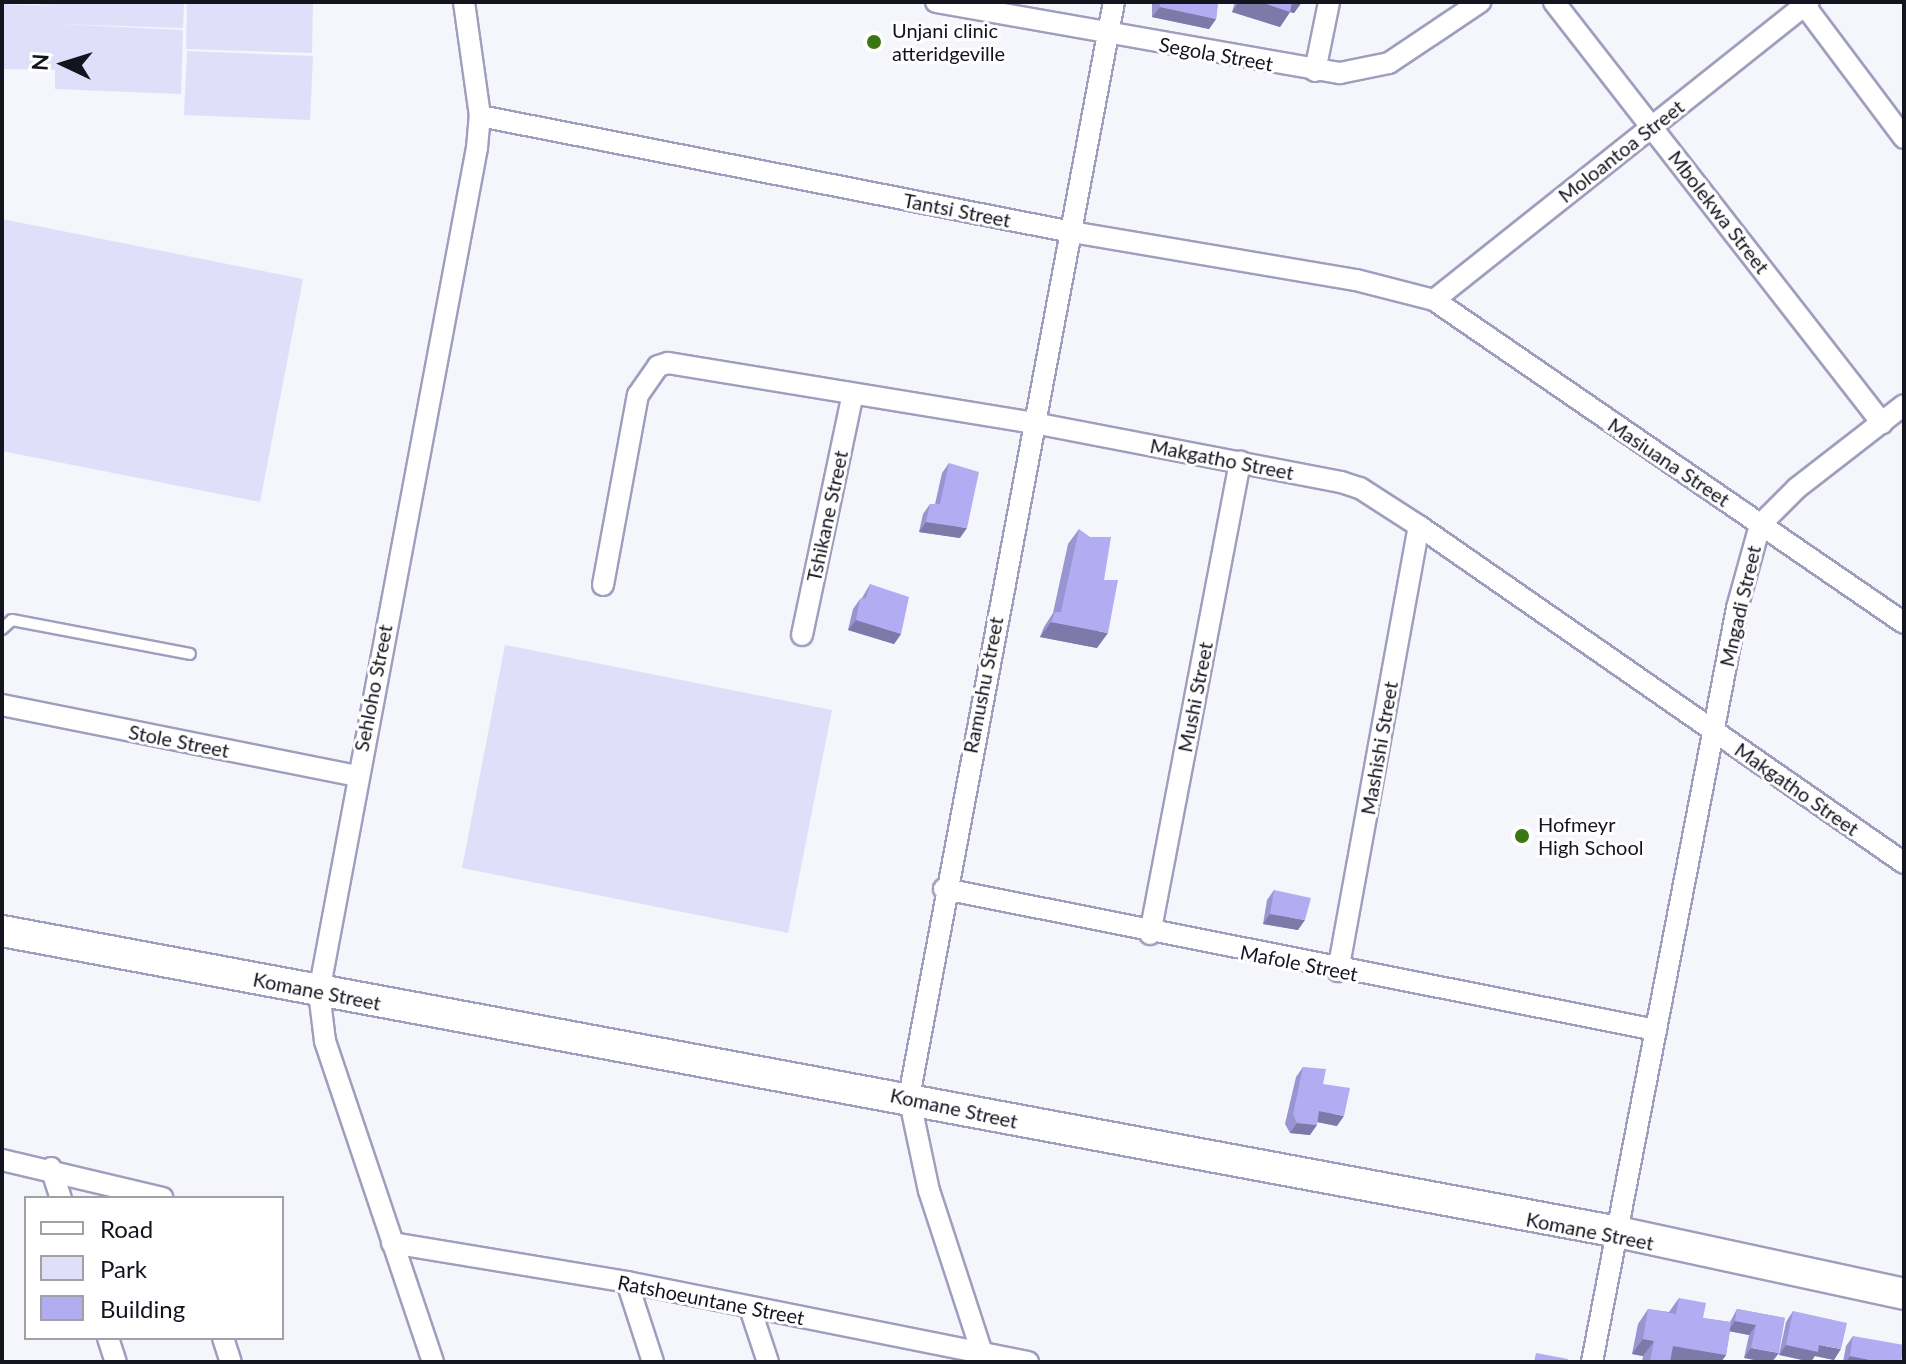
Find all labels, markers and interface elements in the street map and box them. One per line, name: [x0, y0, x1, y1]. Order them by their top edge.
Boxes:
place label: Unjani clinic atteridgeville: [892, 18, 1005, 65]
north arrow: [24, 24, 104, 104]
marker: Unjani clinic atteridgeville: [863, 31, 885, 53]
street label: Segola Street: [1157, 32, 1275, 76]
text: N: [26, 53, 54, 72]
street label: Moloantoa Street: [1553, 95, 1689, 207]
street label: Mbolekwa Street: [1663, 146, 1775, 278]
street label: Tantsi Street: [901, 188, 1013, 232]
street label: Masiuana Street: [1604, 412, 1734, 512]
street label: Makgatho Street: [1148, 433, 1296, 485]
street label: Tshikane Street: [801, 448, 853, 584]
street label: Mngadi Street: [1714, 543, 1766, 669]
street label: Ramushu Street: [958, 615, 1008, 755]
street label: Sehloho Street: [349, 622, 397, 754]
street label: Mushi Street: [1173, 640, 1217, 754]
street label: Mashishi Street: [1355, 679, 1403, 817]
street label: Stole Street: [127, 719, 231, 763]
street label: Makgatho Street: [1730, 737, 1864, 841]
place label: Hofmeyr High School: [1538, 812, 1643, 859]
marker: Hofmeyr High School: [1513, 827, 1531, 845]
street label: Mafole Street: [1238, 940, 1360, 986]
street label: Komane Street: [251, 967, 383, 1015]
street label: Komane Street: [888, 1083, 1020, 1133]
legend: [24, 1196, 284, 1340]
street label: Komane Street: [1524, 1207, 1656, 1255]
text: Road: [100, 1214, 153, 1243]
text: Park: [100, 1254, 147, 1283]
street label: Ratshoeuntane Street: [616, 1270, 806, 1330]
text: Building: [100, 1294, 185, 1323]

